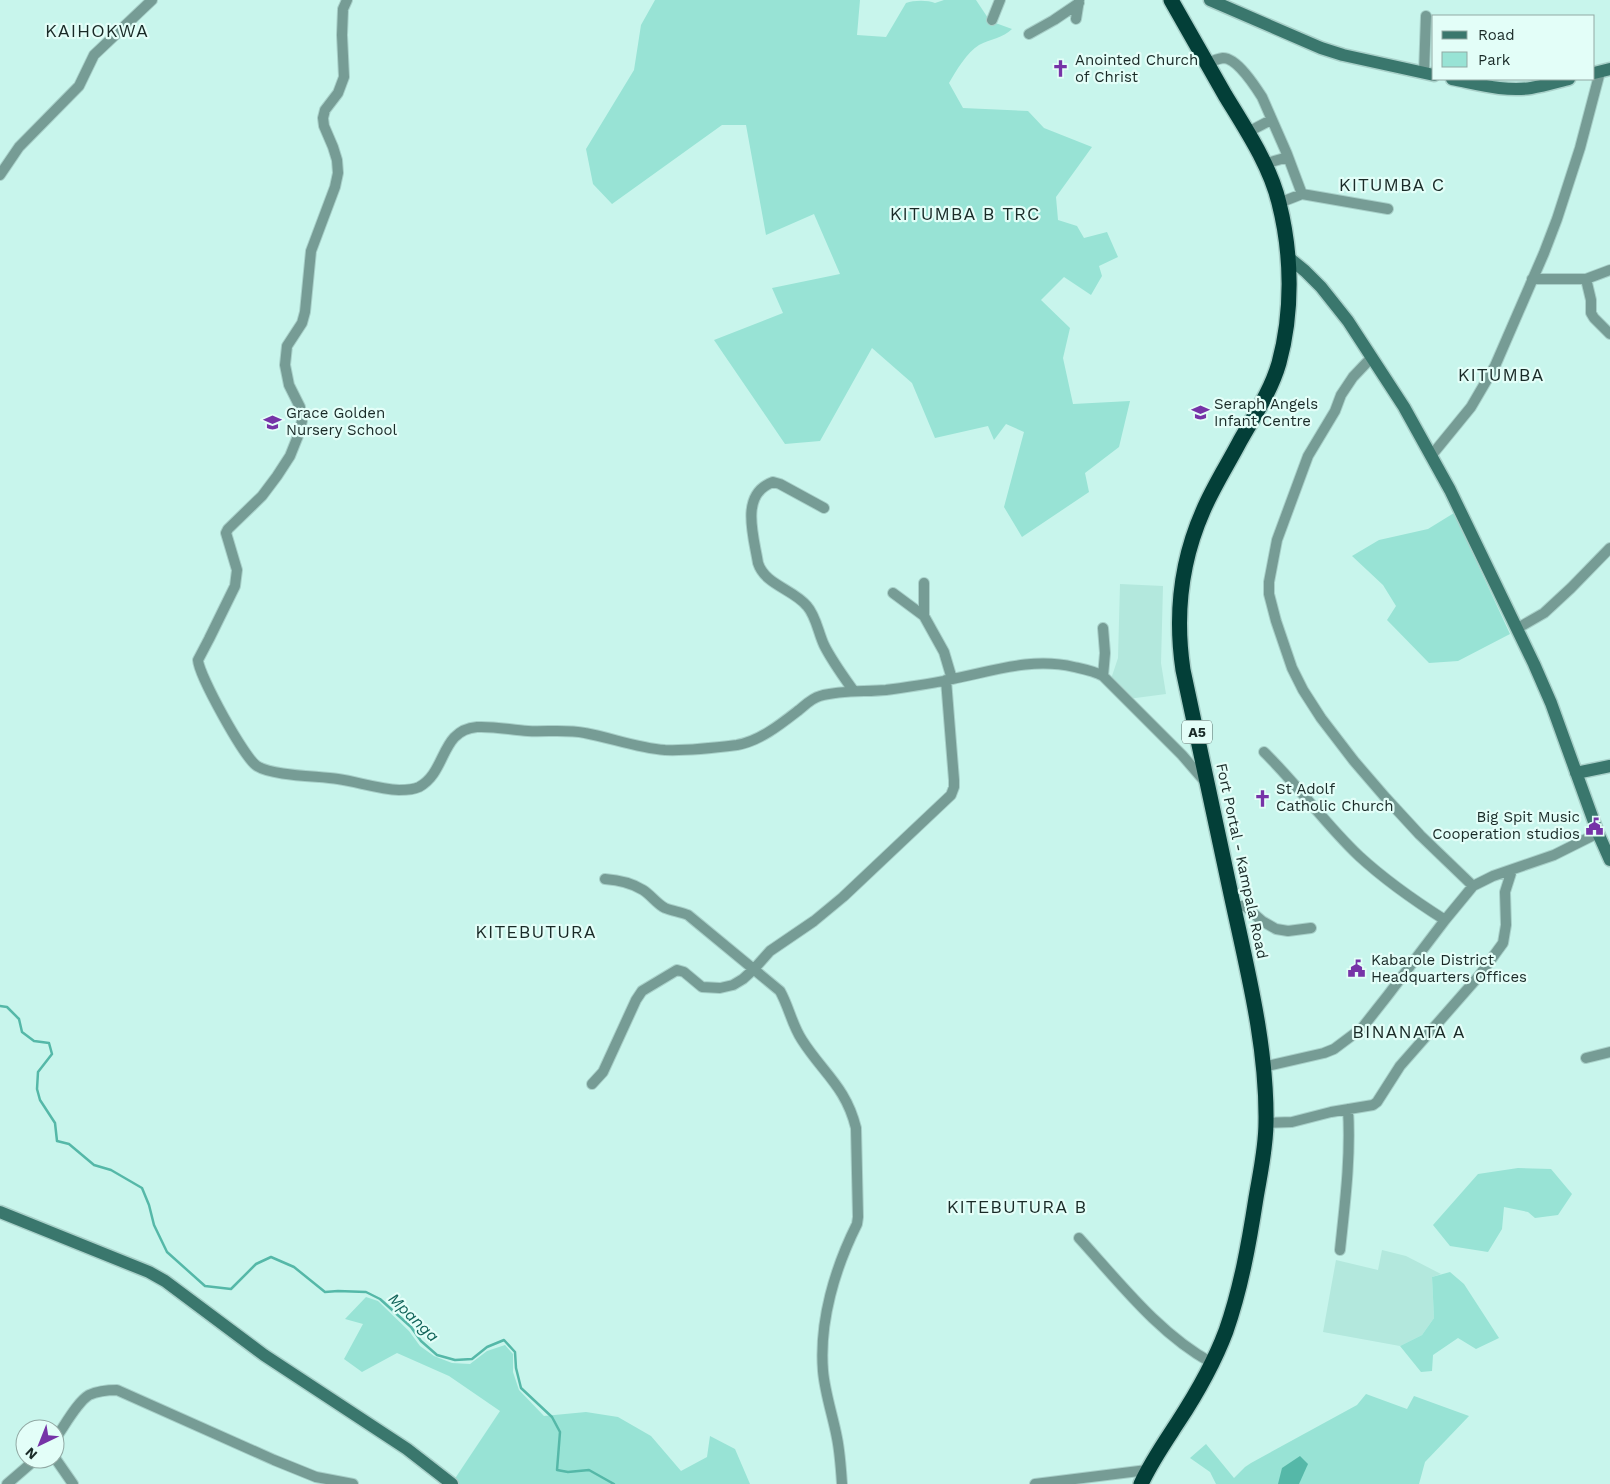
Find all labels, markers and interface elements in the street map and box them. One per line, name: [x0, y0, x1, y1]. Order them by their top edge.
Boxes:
legend: [1432, 15, 1595, 80]
district label: KAIHOKWA: [45, 20, 149, 41]
text: Road: [1478, 26, 1515, 44]
place label: Anointed Church of Christ: [1075, 51, 1198, 86]
text: Park: [1478, 51, 1511, 69]
church icon: Anointed Church of Christ: [1051, 59, 1071, 79]
district label: KITUMBA C: [1339, 174, 1445, 195]
district label: KITUMBA B TRC: [890, 203, 1040, 224]
district label: KITUMBA: [1458, 364, 1544, 385]
place label: Seraph Angels Infant Centre: [1214, 395, 1318, 430]
school or university icon: Seraph Angels Infant Centre: [1190, 403, 1210, 423]
place label: Grace Golden Nursery School: [286, 404, 397, 439]
school or university icon: Grace Golden Nursery School: [262, 412, 282, 432]
road number: A5: [1182, 720, 1212, 744]
street label: Fort Portal - Kampala Road: [1212, 762, 1272, 960]
place label: St Adolf Catholic Church: [1276, 780, 1394, 815]
church icon: St Adolf Catholic Church: [1252, 788, 1272, 808]
place label: Big Spit Music Cooperation studios: [1432, 808, 1580, 843]
public building icon: Big Spit Music Cooperation studios: [1584, 816, 1604, 836]
district label: KITEBUTURA: [475, 921, 597, 942]
place label: Kabarole District Headquarters Offices: [1371, 951, 1527, 986]
public building icon: Kabarole District Headquarters Offices: [1347, 959, 1367, 979]
district label: BINANATA A: [1352, 1021, 1466, 1042]
district label: KITEBUTURA B: [947, 1196, 1087, 1217]
water label: Mpanga: [385, 1289, 443, 1346]
north arrow: [15, 1419, 65, 1469]
text: N: [22, 1444, 40, 1463]

